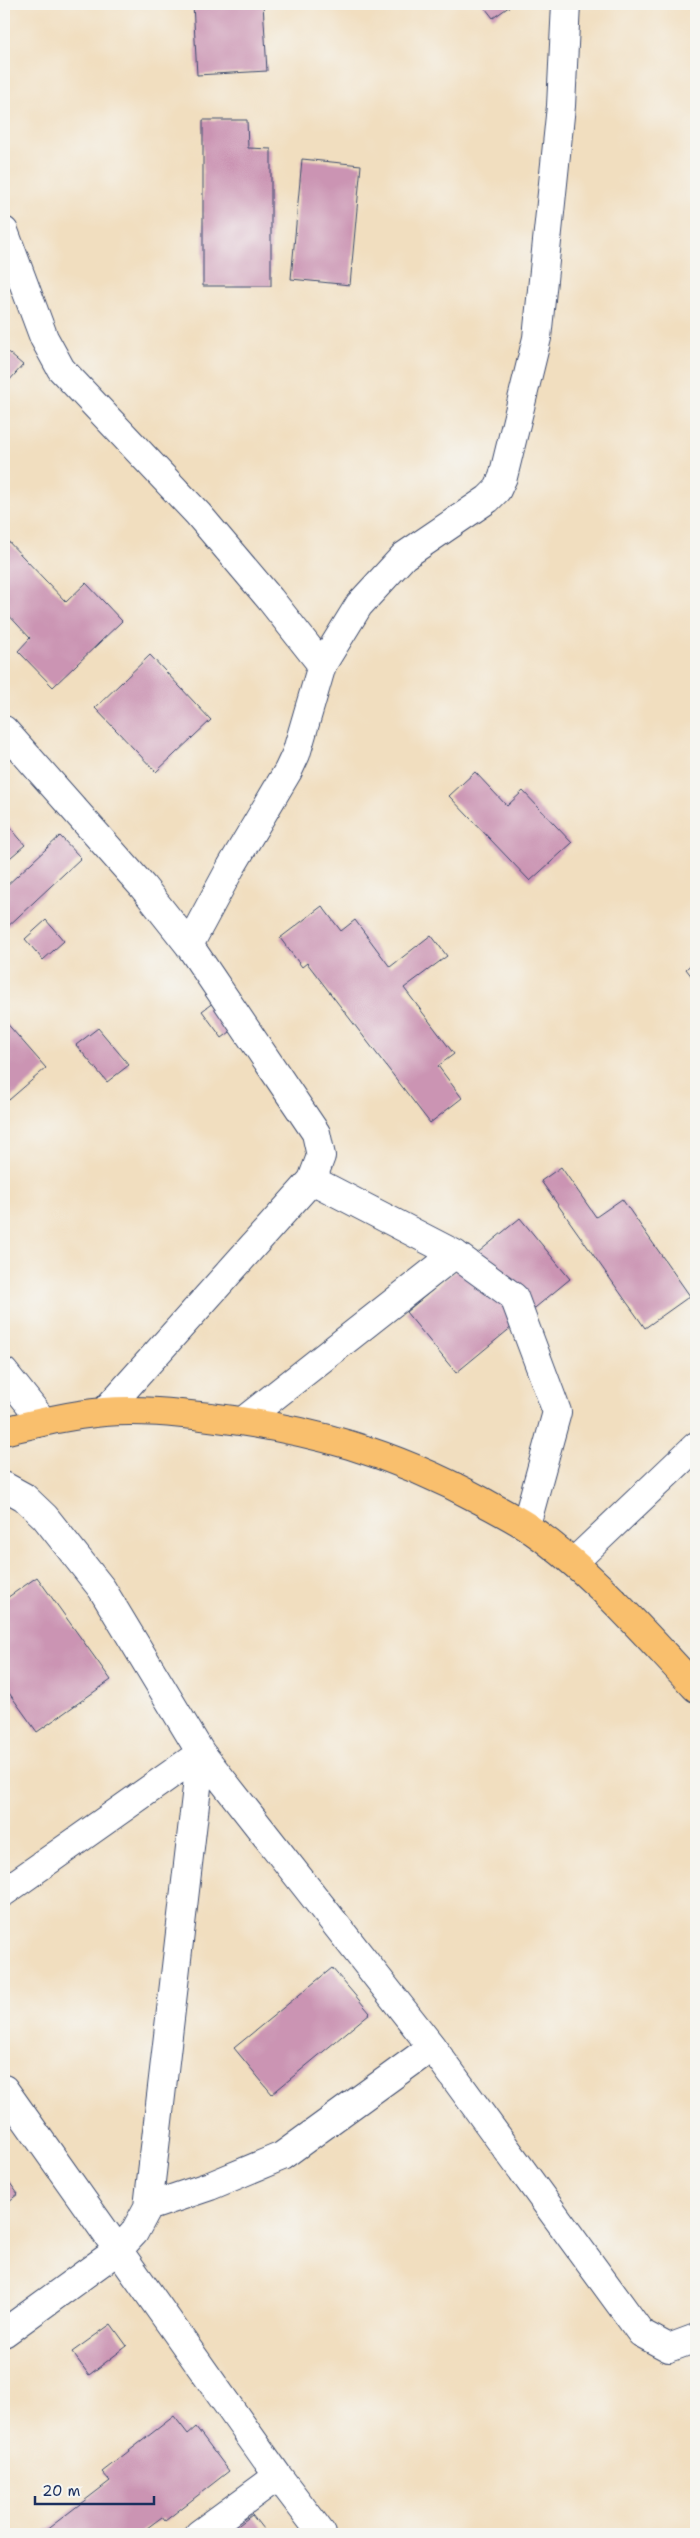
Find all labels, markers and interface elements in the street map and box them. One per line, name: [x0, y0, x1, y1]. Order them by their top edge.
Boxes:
scale bar: [35, 2473, 154, 2505]
text: 20 m: [42, 2481, 81, 2501]

